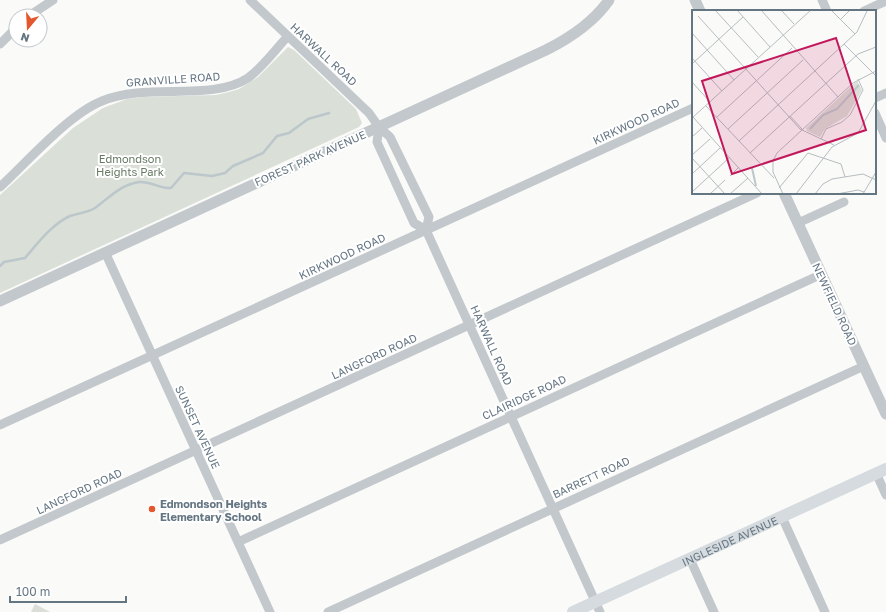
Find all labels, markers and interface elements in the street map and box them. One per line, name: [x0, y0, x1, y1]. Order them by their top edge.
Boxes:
north arrow: [8, 8, 48, 48]
inset map: [692, 10, 876, 194]
street label: HARWALL ROAD: [288, 20, 360, 88]
text: N: [19, 31, 31, 45]
street label: GRANVILLE ROAD: [126, 69, 221, 89]
street label: KIRKWOOD ROAD: [591, 95, 682, 147]
street label: FOREST PARK AVENUE: [252, 127, 368, 188]
park label: Edmondson Heights Park: [96, 152, 164, 178]
street label: KIRKWOOD ROAD: [297, 230, 388, 282]
street label: NEWFIELD ROAD: [810, 261, 860, 348]
street label: HARWALL ROAD: [469, 303, 516, 387]
street label: LANGFORD ROAD: [329, 330, 419, 382]
street label: CLAIRIDGE ROAD: [480, 372, 568, 422]
street label: SUNSET AVENUE: [173, 383, 223, 471]
street label: BARRETT ROAD: [550, 453, 632, 501]
street label: LANGFORD ROAD: [34, 465, 124, 517]
place label: Edmondson Heights Elementary School: [160, 497, 267, 523]
marker: Edmondson Heights Elementary School: [147, 504, 157, 514]
street label: INGLESIDE AVENUE: [679, 513, 780, 568]
scale bar: [10, 578, 126, 604]
text: 100 m: [16, 584, 50, 599]

